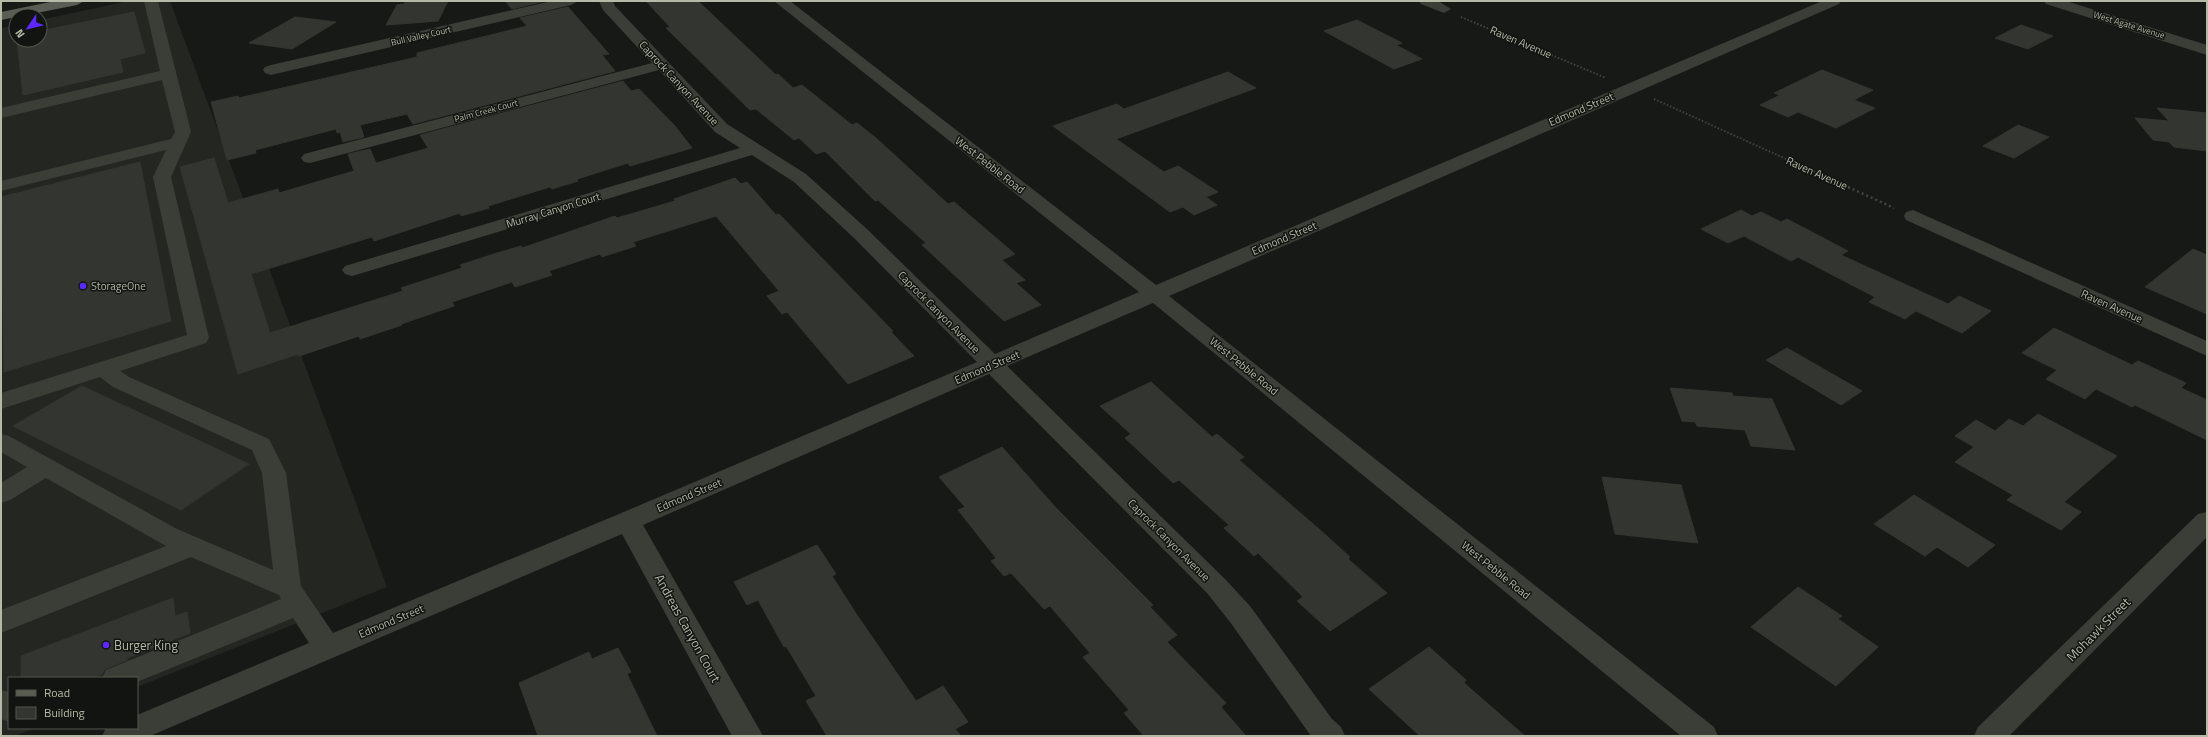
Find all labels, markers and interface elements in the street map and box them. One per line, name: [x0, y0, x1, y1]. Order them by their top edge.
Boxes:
street label: West Agate Avenue: [2092, 7, 2167, 42]
north arrow: [8, 8, 48, 48]
street label: Bull Valley Court: [389, 22, 453, 49]
street label: Raven Avenue: [1488, 22, 1555, 62]
text: N: [11, 26, 29, 41]
street label: Caprock Canyon Avenue: [636, 37, 723, 129]
street label: Edmond Street: [1546, 88, 1616, 130]
street label: Palm Creek Court: [453, 96, 520, 125]
street label: West Pebble Road: [952, 133, 1028, 197]
street label: Raven Avenue: [1784, 152, 1851, 194]
street label: Murray Canyon Court: [504, 188, 602, 232]
street label: Edmond Street: [1249, 217, 1319, 259]
street label: Caprock Canyon Avenue: [894, 267, 984, 357]
place label: StorageOne: [91, 278, 146, 294]
marker: StorageOne: [78, 281, 88, 291]
street label: Raven Avenue: [2079, 285, 2146, 327]
street label: West Pebble Road: [1206, 333, 1282, 399]
street label: Edmond Street: [952, 346, 1022, 388]
street label: Edmond Street: [654, 474, 724, 516]
street label: Caprock Canyon Avenue: [1124, 495, 1214, 585]
street label: West Pebble Road: [1458, 537, 1534, 603]
street label: Andreas Canyon Court: [650, 570, 726, 686]
street label: Mohawk Street: [2061, 592, 2135, 666]
street label: Edmond Street: [356, 600, 426, 642]
place label: Burger King: [114, 635, 178, 655]
marker: Burger King: [101, 640, 111, 650]
legend: [8, 677, 138, 729]
text: Road: [44, 683, 70, 702]
text: Building: [44, 703, 85, 722]

